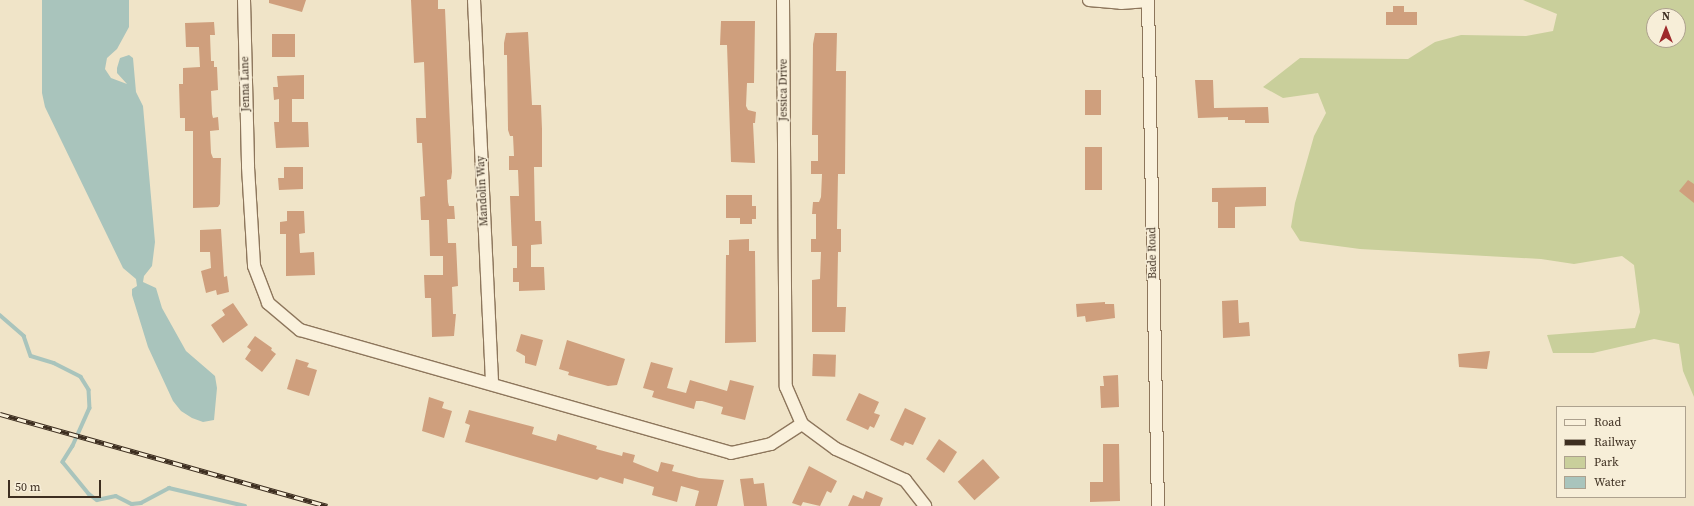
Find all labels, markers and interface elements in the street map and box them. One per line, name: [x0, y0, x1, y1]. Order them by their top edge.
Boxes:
north arrow: [1646, 8, 1686, 48]
text: N: [1662, 9, 1670, 24]
street label: Jenna Lane: [239, 56, 253, 112]
street label: Jessica Drive: [777, 59, 791, 121]
street label: Mandolin Way: [475, 155, 491, 227]
street label: Bade Road: [1146, 227, 1160, 279]
legend: [1556, 406, 1686, 498]
text: Road: [1594, 414, 1621, 430]
text: Railway: [1594, 434, 1636, 450]
text: Park: [1594, 454, 1619, 470]
scale bar: [10, 472, 103, 498]
text: Water: [1594, 474, 1626, 490]
text: 50 m: [15, 479, 41, 495]

